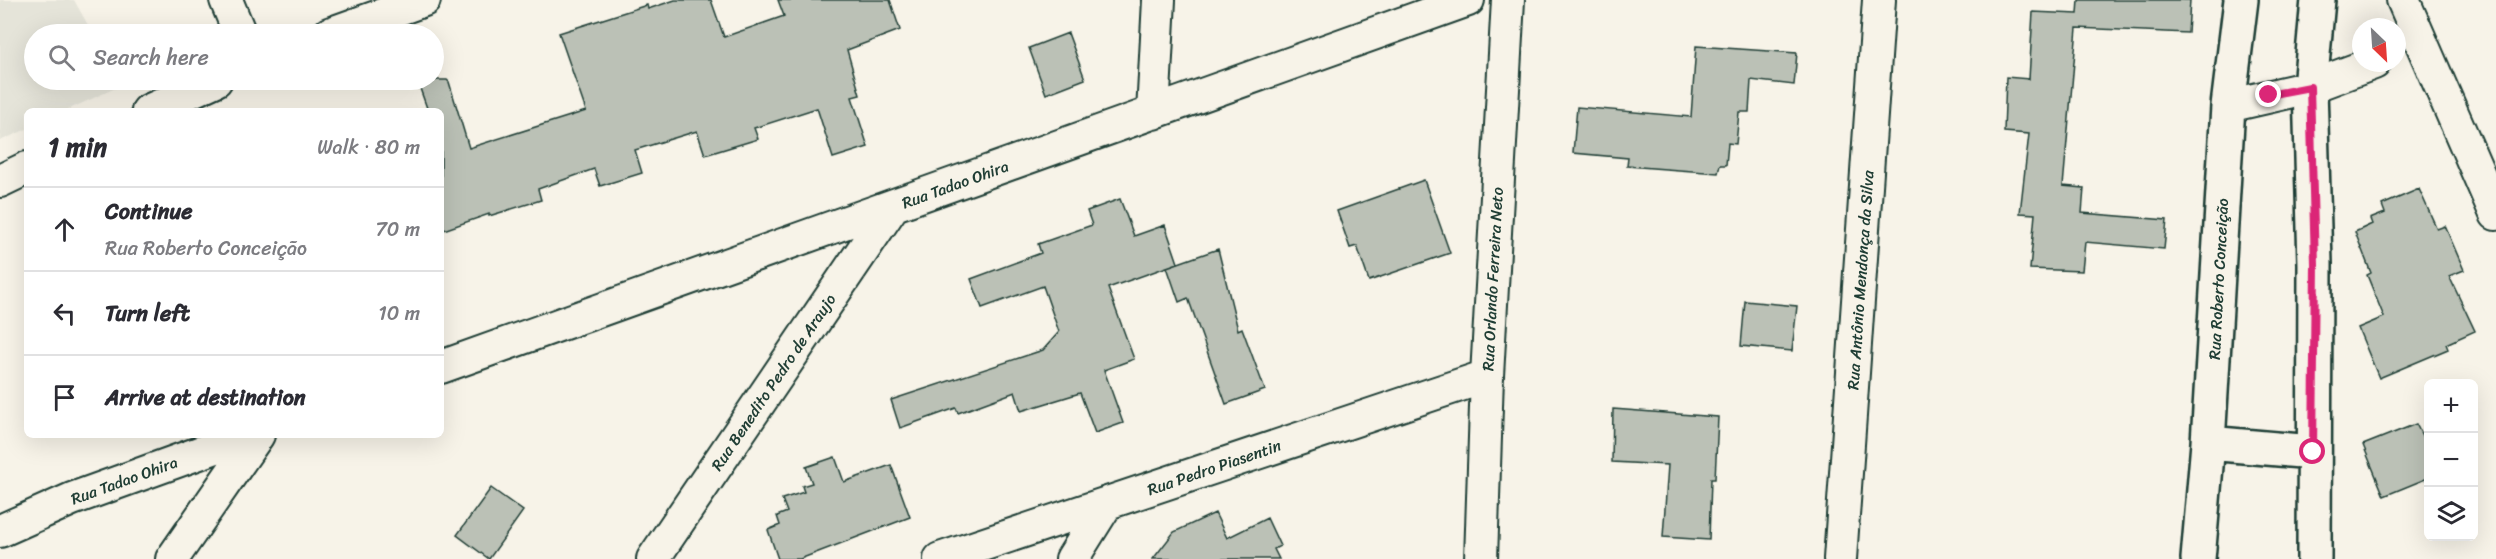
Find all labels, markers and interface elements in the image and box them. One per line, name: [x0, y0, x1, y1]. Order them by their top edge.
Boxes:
north arrow: [2352, 18, 2406, 72]
search box: [24, 24, 444, 90]
text: Search here: [93, 38, 209, 77]
icon: search: [45, 41, 78, 74]
route end: [2255, 81, 2281, 107]
text: 1 min: [48, 124, 107, 170]
text: Walk · 80 m: [317, 130, 420, 165]
street label: Rua Tadao Ohira: [898, 152, 1013, 217]
street label: Rua Antônio Mendonça da Silva: [1838, 168, 1883, 391]
street label: Rua Orlando Ferreira Neto: [1473, 186, 1512, 372]
text: Continue: [105, 192, 193, 231]
street label: Rua Roberto Conceição: [2200, 198, 2237, 360]
text: 70 m: [375, 212, 420, 247]
icon: ahead: [48, 213, 81, 246]
text: Rua Roberto Conceição: [105, 231, 307, 266]
street label: Rua Benedito Pedro de Araujo: [703, 287, 844, 477]
text: Turn left: [105, 294, 190, 333]
text: 10 m: [378, 296, 420, 331]
icon: left: [48, 297, 81, 330]
text: Arrive at destination: [105, 378, 306, 417]
map controls: [2424, 379, 2478, 541]
button: +: [2424, 379, 2478, 433]
icon: arrive: [48, 381, 81, 414]
street label: Rua Pedro Piasentin: [1143, 431, 1285, 504]
button: −: [2424, 433, 2478, 487]
route start: [2299, 438, 2325, 464]
street label: Rua Tadao Ohira: [67, 448, 182, 513]
button: layers: [2424, 487, 2478, 541]

